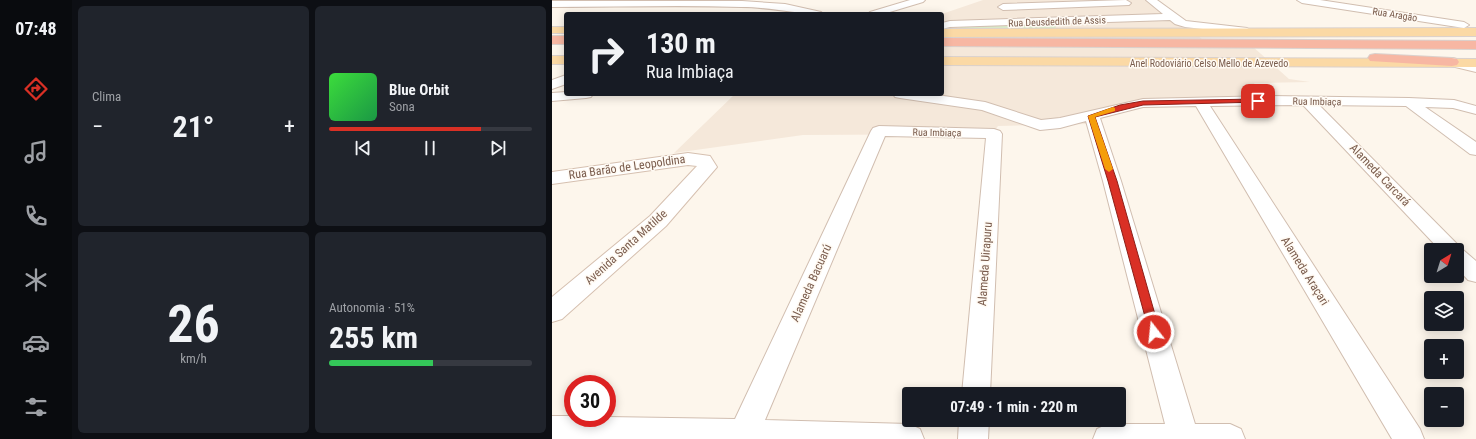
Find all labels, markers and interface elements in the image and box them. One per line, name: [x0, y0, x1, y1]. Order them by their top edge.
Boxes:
street label: Rua Aragão: [1372, 6, 1418, 23]
street label: Rua Deusdedith de Assis: [1008, 14, 1106, 29]
text: 07:48: [15, 18, 57, 39]
text: 130 m: [646, 27, 716, 60]
icon: right: [580, 28, 632, 80]
street label: Anel Rodoviário Celso Mello de Azevedo: [1130, 58, 1288, 69]
text: Rua Imbiaça: [646, 61, 734, 82]
icon: directions: [22, 75, 50, 103]
text: Blue Orbit: [389, 81, 449, 99]
pin: [1241, 84, 1275, 118]
text: Clima: [92, 89, 121, 104]
icon: arrive: [1247, 90, 1269, 112]
street label: Rua Imbiaça: [1293, 96, 1342, 107]
text: Sona: [389, 99, 415, 114]
text: 21°: [173, 109, 215, 144]
text: −: [92, 114, 103, 139]
text: +: [284, 114, 295, 139]
street label: Rua Imbiaça: [913, 127, 962, 138]
icon: previous: [352, 137, 374, 159]
icon: pause: [419, 137, 441, 159]
icon: next: [487, 137, 509, 159]
icon: music: [22, 138, 50, 166]
street label: Alameda Carcará: [1347, 141, 1413, 209]
street label: Rua Barão de Leopoldina: [568, 152, 686, 182]
icon: phone: [22, 202, 50, 230]
street label: Avenida Santa Matilde: [582, 206, 670, 288]
street label: Alameda Uirapuru: [975, 221, 995, 307]
street label: Alameda Araçari: [1278, 234, 1332, 308]
street label: Alameda Bacuarú: [788, 242, 834, 324]
north arrow: [1424, 243, 1464, 283]
map controls: [1424, 243, 1464, 427]
icon: climate: [22, 266, 50, 294]
button: layers: [1424, 291, 1464, 331]
text: 26: [167, 294, 220, 355]
text: Autonomia · 51%: [329, 300, 415, 315]
position arrow: [1133, 311, 1175, 353]
text: 255 km: [329, 320, 418, 355]
icon: car: [22, 329, 50, 357]
button: +: [1424, 339, 1464, 379]
text: km/h: [180, 351, 207, 366]
speed limit sign: 30: [564, 375, 616, 427]
button: −: [1424, 387, 1464, 427]
icon: filters: [22, 393, 50, 421]
text: 07:49 · 1 min · 220 m: [950, 398, 1078, 416]

